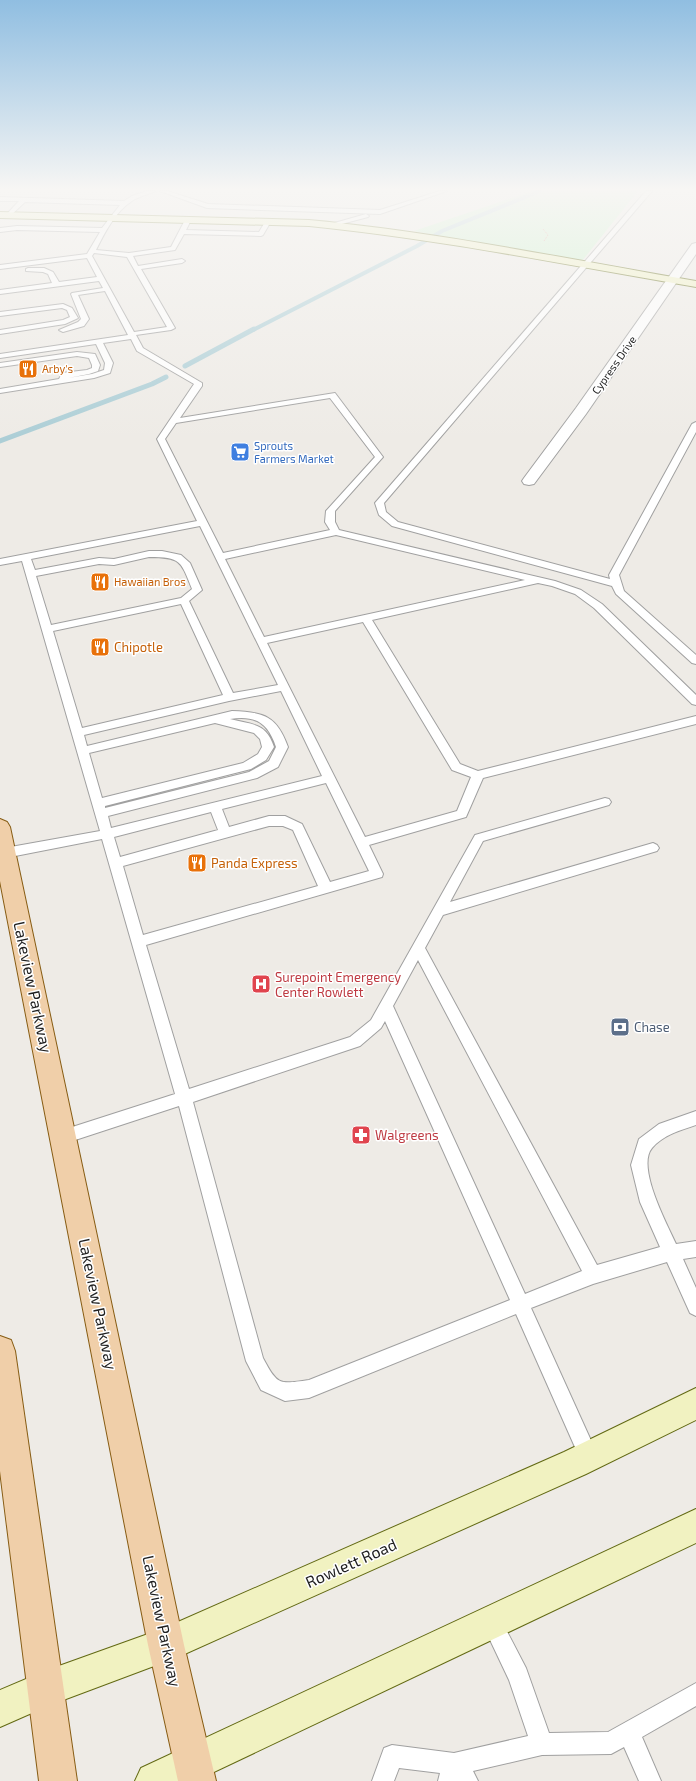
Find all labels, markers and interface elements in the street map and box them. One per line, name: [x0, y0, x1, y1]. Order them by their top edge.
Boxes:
street label: Cypress Drive: [589, 333, 639, 396]
restaurant icon: Arby's: [17, 358, 39, 380]
place label: Arby's: [42, 362, 74, 375]
place label: Sprouts Farmers Market: [254, 439, 334, 465]
supermarket icon: Sprouts Farmers Market: [229, 441, 251, 463]
restaurant icon: Hawaiian Bros: [89, 571, 111, 593]
place label: Hawaiian Bros: [114, 575, 186, 588]
restaurant icon: Chipotle: [89, 636, 111, 658]
place label: Chipotle: [114, 639, 163, 655]
restaurant icon: Panda Express: [186, 852, 208, 874]
place label: Panda Express: [211, 855, 298, 871]
street label: Lakeview Parkway: [10, 919, 57, 1055]
place label: Surepoint Emergency Center Rowlett: [275, 969, 401, 1000]
hospital icon: Surepoint Emergency Center Rowlett: [250, 973, 272, 995]
bank icon: Chase: [609, 1016, 631, 1038]
place label: Chase: [634, 1019, 670, 1035]
pharmacy icon: Walgreens: [350, 1124, 372, 1146]
place label: Walgreens: [375, 1127, 439, 1143]
street label: Lakeview Parkway: [75, 1236, 122, 1372]
street label: Rowlett Road: [302, 1534, 399, 1591]
street label: Lakeview Parkway: [139, 1553, 186, 1689]

